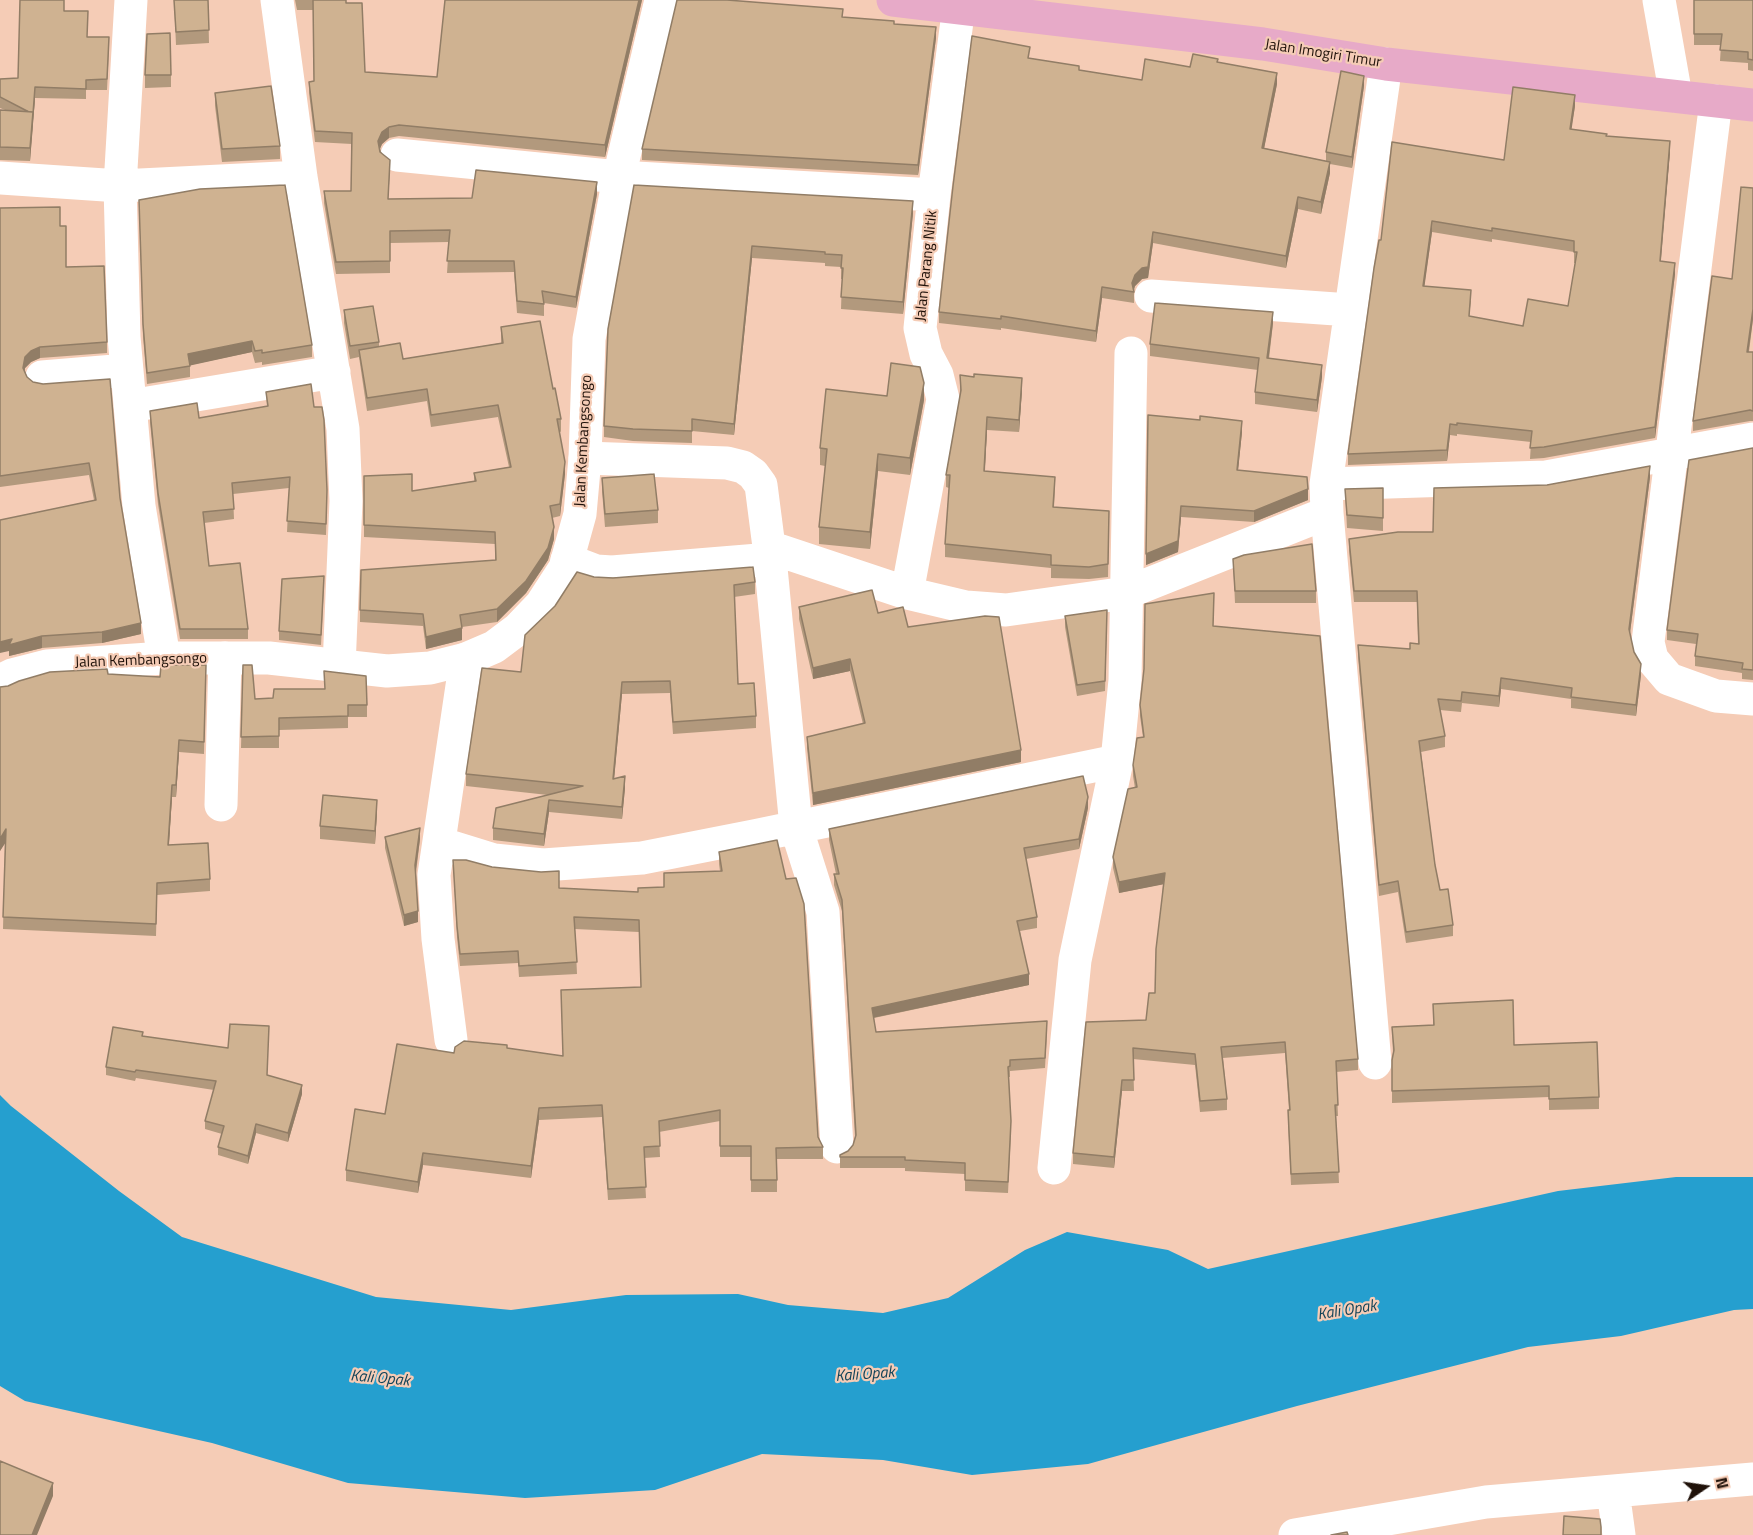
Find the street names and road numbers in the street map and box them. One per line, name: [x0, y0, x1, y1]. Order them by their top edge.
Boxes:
street label: Jalan Imogiri Timur: [1263, 36, 1383, 72]
street label: Jalan Parang Nitik: [912, 210, 942, 322]
street label: Jalan Kembangsongo: [572, 374, 596, 508]
street label: Jalan Kembangsongo: [75, 650, 207, 672]

